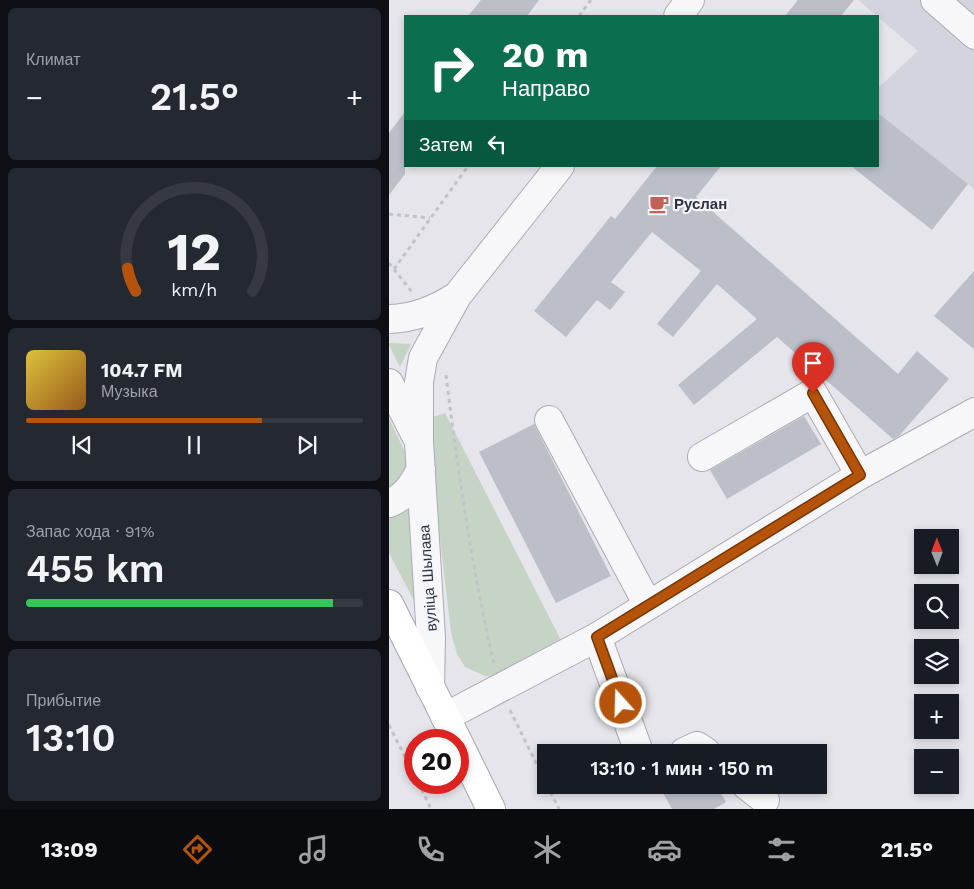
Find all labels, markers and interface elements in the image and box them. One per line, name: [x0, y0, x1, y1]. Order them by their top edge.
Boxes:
text: 20 m: [502, 34, 588, 76]
icon: right: [419, 35, 484, 100]
text: Климат: [26, 50, 80, 69]
text: 21.5°: [150, 75, 239, 119]
text: Направо: [502, 76, 590, 101]
text: −: [26, 81, 43, 114]
text: +: [346, 81, 363, 114]
icon: left: [483, 130, 511, 158]
text: Затем: [419, 133, 473, 156]
cafe icon: Руслан: [648, 193, 670, 215]
place label: Руслан: [674, 195, 727, 213]
text: 12: [168, 222, 221, 283]
text: km/h: [171, 279, 218, 300]
pin: [792, 342, 834, 393]
icon: arrive: [799, 349, 827, 377]
text: 104.7 FM: [101, 359, 182, 382]
text: Музыка: [101, 382, 158, 401]
icon: previous: [68, 431, 96, 459]
icon: pause: [180, 431, 208, 459]
icon: next: [293, 431, 321, 459]
text: Запас хода · 91%: [26, 522, 155, 541]
street label: вуліца Шылава: [415, 523, 441, 632]
north arrow: [914, 529, 959, 574]
map controls: [914, 529, 959, 794]
text: 455 km: [26, 547, 165, 591]
button: search: [914, 584, 959, 629]
button: layers: [914, 639, 959, 684]
position arrow: [594, 676, 646, 728]
text: Прибытие: [26, 691, 101, 710]
button: +: [914, 694, 959, 739]
text: 13:10: [26, 716, 116, 760]
speed limit sign: 20: [404, 729, 469, 794]
button: −: [914, 749, 959, 794]
text: 13:10 · 1 мин · 150 m: [590, 757, 774, 780]
icon: directions: [180, 832, 215, 867]
icon: music: [296, 832, 331, 867]
icon: phone: [413, 832, 448, 867]
icon: climate: [530, 832, 565, 867]
icon: car: [647, 832, 682, 867]
icon: filters: [764, 832, 799, 867]
text: 13:09: [41, 837, 98, 862]
text: 21.5°: [880, 837, 933, 862]

